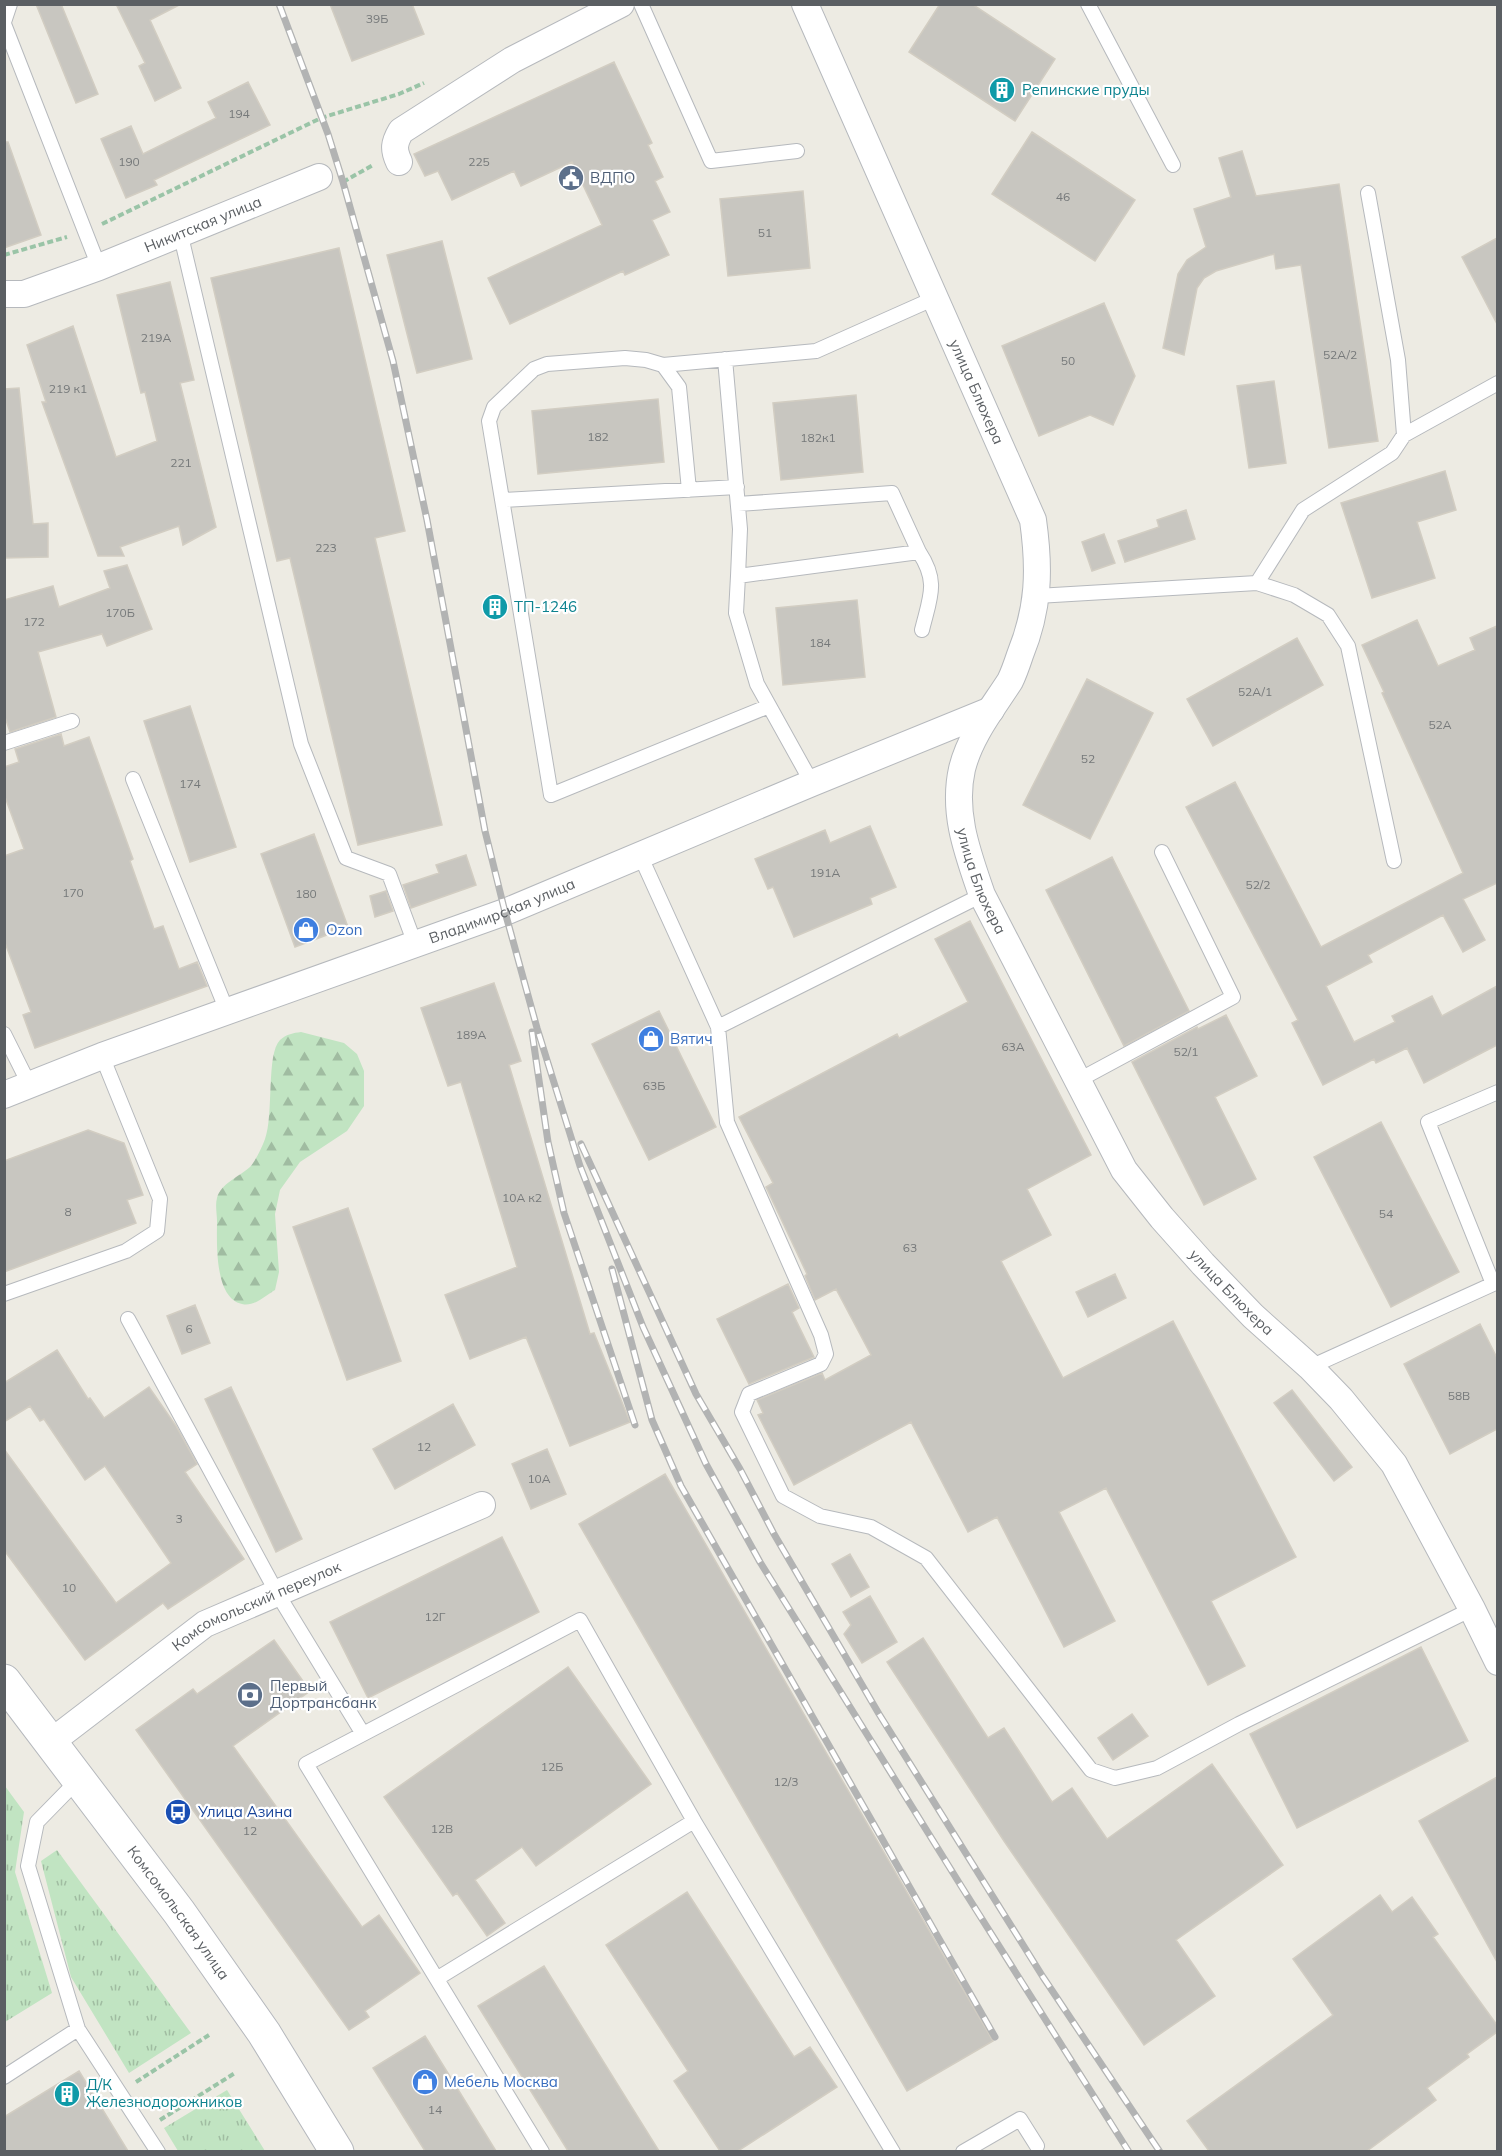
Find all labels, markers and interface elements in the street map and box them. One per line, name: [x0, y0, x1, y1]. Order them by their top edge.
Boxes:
house number: 39Б: [366, 11, 388, 26]
building icon: Репинские пруды: [987, 75, 1017, 105]
place label: Репинские пруды: [1022, 80, 1150, 99]
house number: 194: [228, 106, 250, 121]
house number: 190: [118, 154, 140, 169]
house number: 225: [468, 154, 490, 169]
public building icon: ВДПО: [556, 163, 586, 193]
place label: ВДПО: [590, 168, 635, 187]
house number: 46: [1056, 189, 1070, 204]
street label: Никитская улица: [141, 192, 264, 256]
house number: 51: [758, 225, 772, 240]
house number: 219А: [141, 330, 171, 345]
street label: улица Блюхера: [945, 336, 1008, 447]
house number: 52А/2: [1323, 347, 1357, 362]
house number: 50: [1061, 353, 1075, 368]
house number: 219 к1: [49, 381, 87, 396]
house number: 182: [587, 429, 609, 444]
house number: 182к1: [800, 430, 836, 445]
house number: 221: [170, 455, 192, 470]
house number: 223: [315, 540, 337, 555]
building icon: ТП-1246: [480, 592, 510, 622]
place label: ТП-1246: [514, 597, 577, 616]
house number: 170Б: [105, 605, 135, 620]
house number: 172: [23, 614, 45, 629]
house number: 184: [809, 635, 831, 650]
house number: 52А/1: [1238, 684, 1272, 699]
house number: 52А: [1428, 717, 1452, 732]
house number: 52: [1081, 751, 1095, 766]
house number: 174: [179, 776, 201, 791]
street label: улица Блюхера: [953, 826, 1011, 937]
house number: 191А: [810, 865, 840, 880]
street label: Владимирская улица: [426, 874, 578, 947]
house number: 52/2: [1245, 877, 1271, 892]
house number: 170: [62, 885, 84, 900]
house number: 180: [295, 886, 317, 901]
shop icon: Ozon: [291, 915, 321, 945]
place label: Ozon: [326, 920, 363, 939]
shop icon: Вятич: [636, 1024, 666, 1054]
house number: 189А: [456, 1027, 486, 1042]
place label: Вятич: [670, 1029, 713, 1048]
house number: 63А: [1001, 1039, 1025, 1054]
house number: 52/1: [1173, 1044, 1199, 1059]
house number: 63Б: [643, 1078, 665, 1093]
house number: 10А к2: [502, 1190, 542, 1205]
house number: 8: [64, 1204, 72, 1219]
house number: 54: [1379, 1206, 1393, 1221]
house number: 63: [903, 1240, 917, 1255]
street label: улица Блюхера: [1185, 1245, 1278, 1339]
house number: 6: [185, 1321, 193, 1336]
house number: 58В: [1448, 1388, 1470, 1403]
house number: 12: [417, 1439, 431, 1454]
house number: 10А: [527, 1471, 551, 1486]
house number: 3: [175, 1511, 183, 1526]
street label: Комсомольский переулок: [168, 1556, 344, 1655]
house number: 10: [62, 1580, 76, 1595]
house number: 12Г: [424, 1609, 446, 1624]
place label: Первый Дортрансбанк: [270, 1676, 377, 1712]
bank icon: Первый Дортрансбанк: [235, 1680, 265, 1710]
house number: 12Б: [541, 1759, 563, 1774]
house number: 12/3: [773, 1774, 799, 1789]
bus stop icon: Улица Азина: [163, 1797, 193, 1827]
place label: Улица Азина: [197, 1802, 292, 1821]
house number: 12В: [431, 1821, 453, 1836]
house number: 12: [243, 1823, 257, 1838]
street label: Комсомольская улица: [123, 1842, 234, 1983]
shop icon: Мебель Москва: [410, 2067, 440, 2097]
place label: Мебель Москва: [444, 2072, 558, 2091]
place label: Д/К Железнодорожников: [86, 2075, 242, 2111]
building icon: Д/К Железнодорожников: [52, 2079, 82, 2109]
house number: 14: [428, 2102, 442, 2117]

